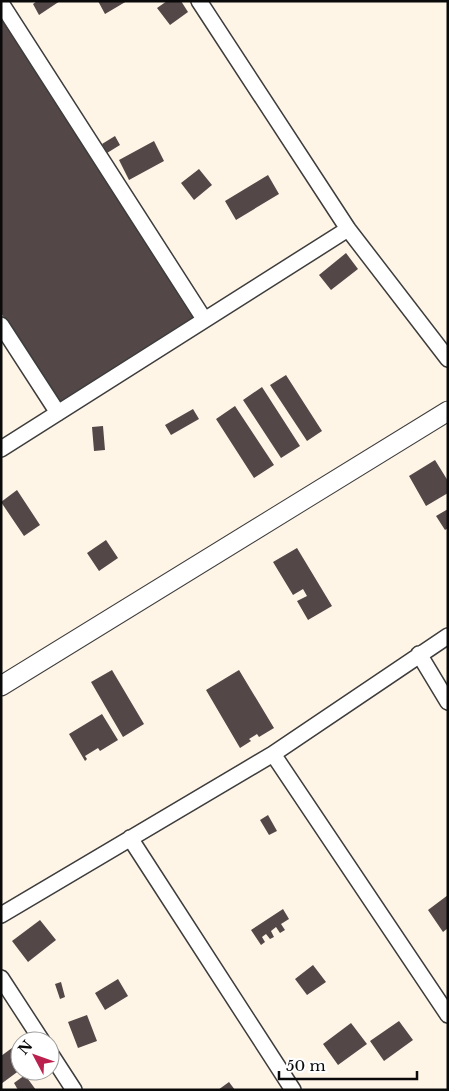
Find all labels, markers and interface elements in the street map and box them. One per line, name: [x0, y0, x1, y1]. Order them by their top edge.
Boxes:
north arrow: [10, 1031, 60, 1081]
text: N: [14, 1037, 36, 1058]
scale bar: [279, 1048, 416, 1080]
text: 50 m: [286, 1056, 326, 1075]

